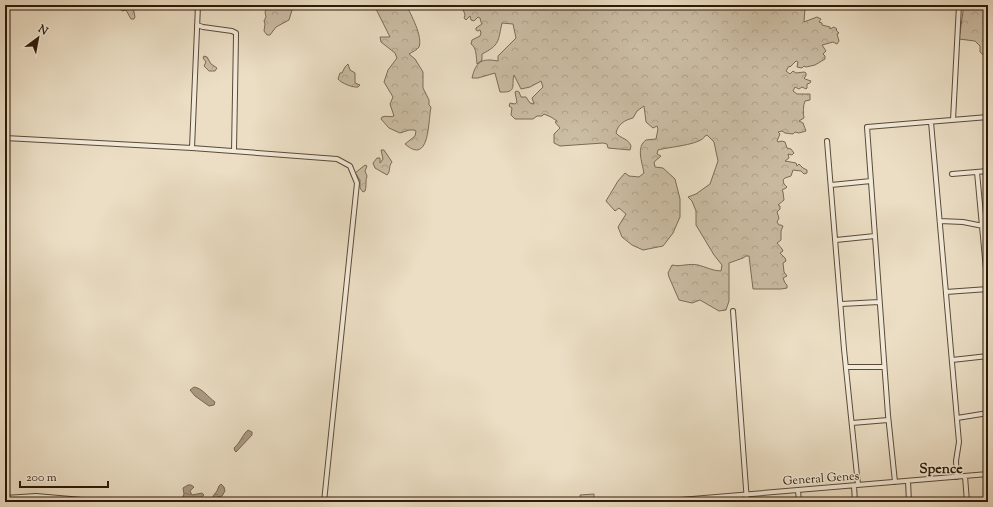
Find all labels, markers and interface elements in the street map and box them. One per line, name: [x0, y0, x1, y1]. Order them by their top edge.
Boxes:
north arrow: [18, 18, 58, 58]
text: N: [34, 21, 51, 40]
district label: Spence: [919, 460, 963, 480]
scale bar: [20, 463, 108, 489]
street label: General Genes: [782, 467, 860, 491]
text: 200 m: [26, 469, 57, 487]

